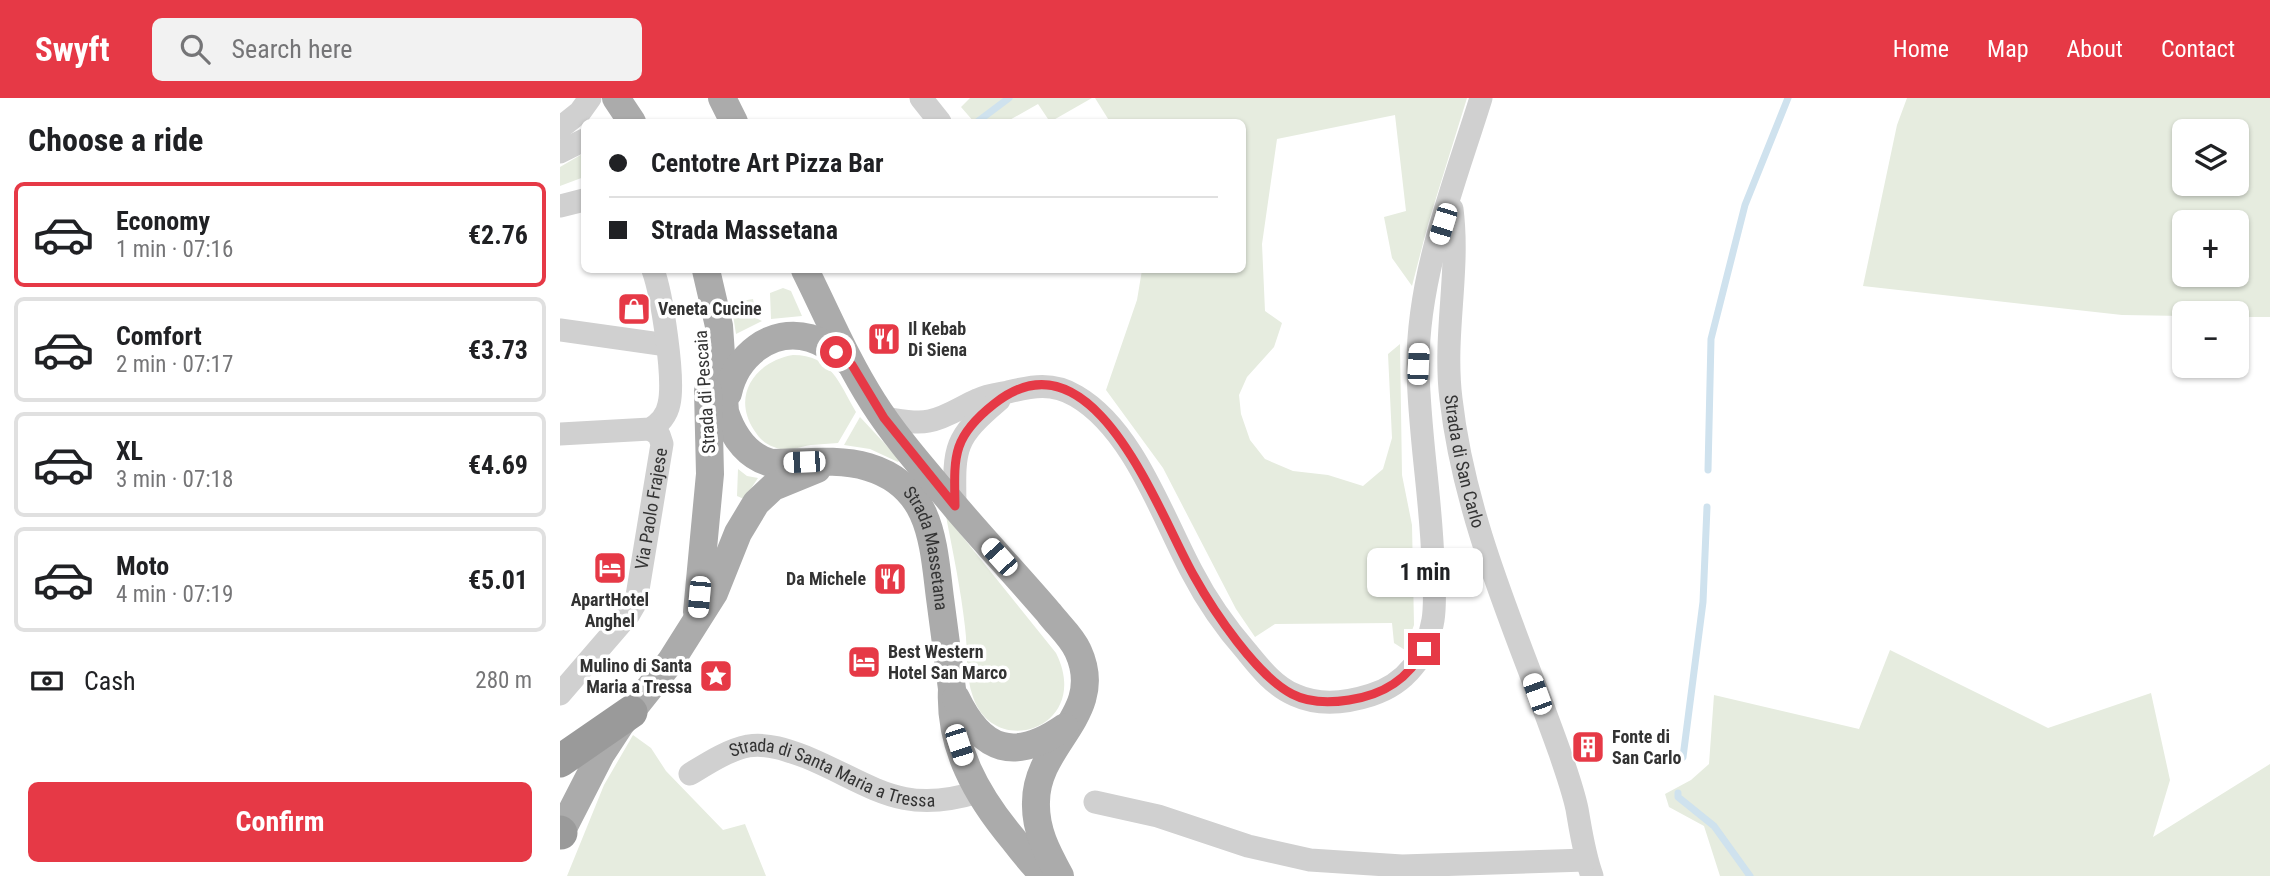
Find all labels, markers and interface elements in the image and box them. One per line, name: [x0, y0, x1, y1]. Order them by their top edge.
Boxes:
search box: [152, 18, 642, 81]
text: Swyft: [35, 30, 110, 69]
icon: search: [176, 30, 214, 68]
text: Search here: [232, 34, 353, 64]
text: Home: [1893, 35, 1949, 63]
text: Map: [1987, 35, 2029, 63]
text: About: [2067, 35, 2123, 63]
text: Contact: [2161, 35, 2235, 63]
map controls: [2172, 119, 2249, 378]
button: layers: [2172, 119, 2249, 196]
text: Choose a ride: [28, 121, 203, 159]
text: Centotre Art Pizza Bar: [651, 148, 884, 178]
car: [1427, 201, 1460, 247]
icon: car: [32, 203, 95, 266]
text: Economy: [116, 206, 210, 236]
button: +: [2172, 210, 2249, 287]
text: Strada Massetana: [651, 215, 838, 245]
text: €2.76: [468, 220, 528, 250]
text: 1 min · 07:16: [116, 236, 233, 263]
shop icon: Veneta Cucine: [615, 290, 653, 328]
place label: Veneta Cucine: [658, 298, 762, 319]
button: −: [2172, 301, 2249, 378]
icon: car: [32, 318, 95, 381]
place label: Il Kebab Di Siena: [908, 318, 967, 360]
restaurant icon: Il Kebab Di Siena: [865, 320, 903, 358]
text: Comfort: [116, 321, 202, 351]
street label: Strada di Pescaia: [690, 330, 719, 454]
text: €3.73: [468, 335, 528, 365]
route start: [820, 336, 852, 368]
car: [1407, 342, 1430, 386]
text: 2 min · 07:17: [116, 351, 233, 378]
street label: Strada di San Carlo: [1441, 394, 1489, 530]
icon: car: [32, 433, 95, 496]
text: XL: [116, 436, 143, 466]
street label: Via Paolo Frajese: [630, 446, 671, 571]
text: €4.69: [468, 450, 528, 480]
car: [783, 451, 826, 473]
text: 3 min · 07:18: [116, 466, 233, 493]
street label: Strada Massetana: [899, 482, 953, 612]
car: [978, 534, 1021, 580]
callout: 1 min: [1366, 547, 1482, 596]
icon: car: [32, 548, 95, 611]
hotel icon: ApartHotel Anghel: [591, 549, 629, 587]
text: Moto: [116, 551, 169, 581]
text: 1 min: [1399, 559, 1451, 586]
restaurant icon: Da Michele: [871, 560, 909, 598]
text: €5.01: [468, 565, 528, 595]
place label: Da Michele: [786, 568, 866, 589]
car: [687, 575, 712, 619]
text: 4 min · 07:19: [116, 581, 233, 608]
place label: ApartHotel Anghel: [571, 589, 649, 631]
route end: [1408, 633, 1440, 665]
place label: Best Western Hotel San Marco: [888, 641, 1007, 683]
hotel icon: Best Western Hotel San Marco: [845, 643, 883, 681]
place label: Mulino di Santa Maria a Tressa: [580, 655, 692, 697]
place icon: Mulino di Santa Maria a Tressa: [697, 657, 735, 695]
icon: cash: [28, 662, 66, 700]
text: Cash: [84, 666, 136, 696]
text: 280 m: [475, 667, 532, 694]
car: [1520, 671, 1555, 717]
car: [943, 722, 976, 768]
place label: Fonte di San Carlo: [1612, 726, 1681, 768]
building icon: Fonte di San Carlo: [1569, 728, 1607, 766]
street label: Strada di Santa Maria a Tressa: [726, 734, 935, 811]
button: Confirm: [28, 782, 532, 862]

